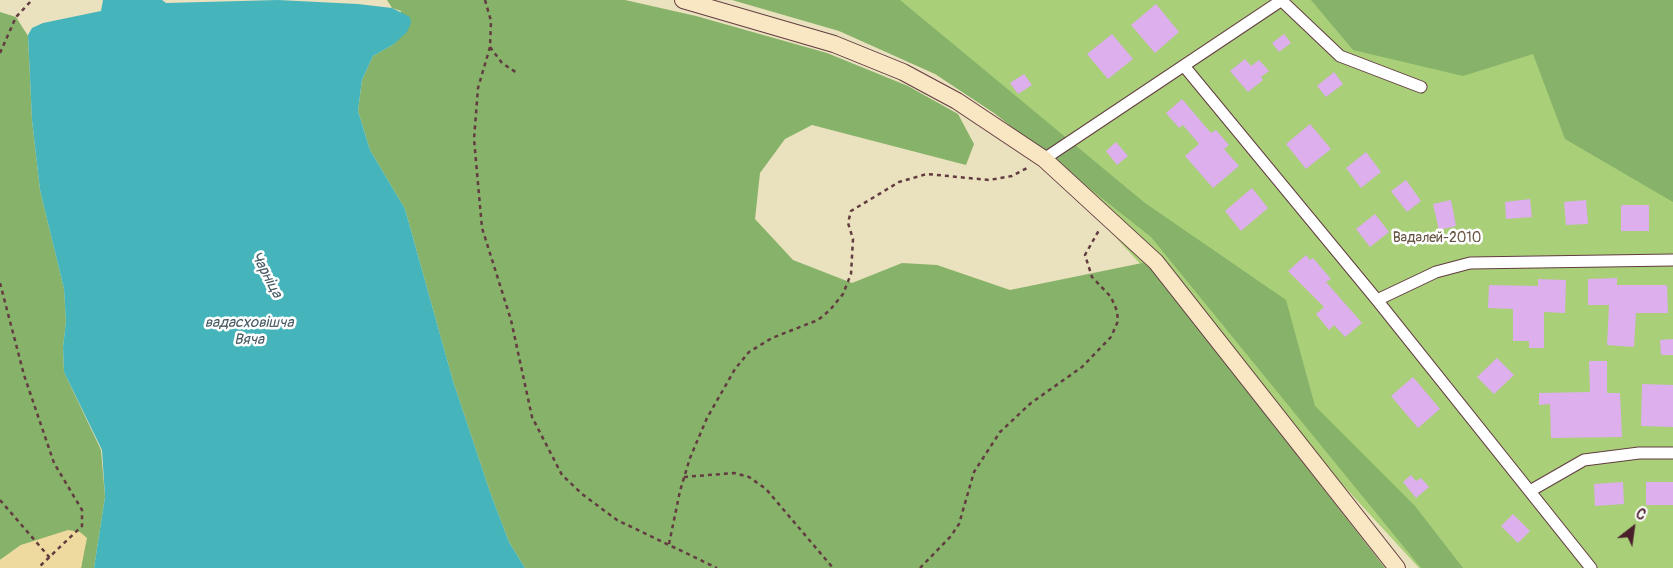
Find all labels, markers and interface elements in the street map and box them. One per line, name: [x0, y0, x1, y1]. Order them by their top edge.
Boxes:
park label: Вадалей-2010: [1393, 230, 1481, 246]
water label: Чарніца: [246, 249, 286, 301]
water label: вадасховішча Вяча: [205, 314, 293, 349]
north arrow: [1608, 503, 1658, 553]
text: С: [1633, 505, 1649, 524]

